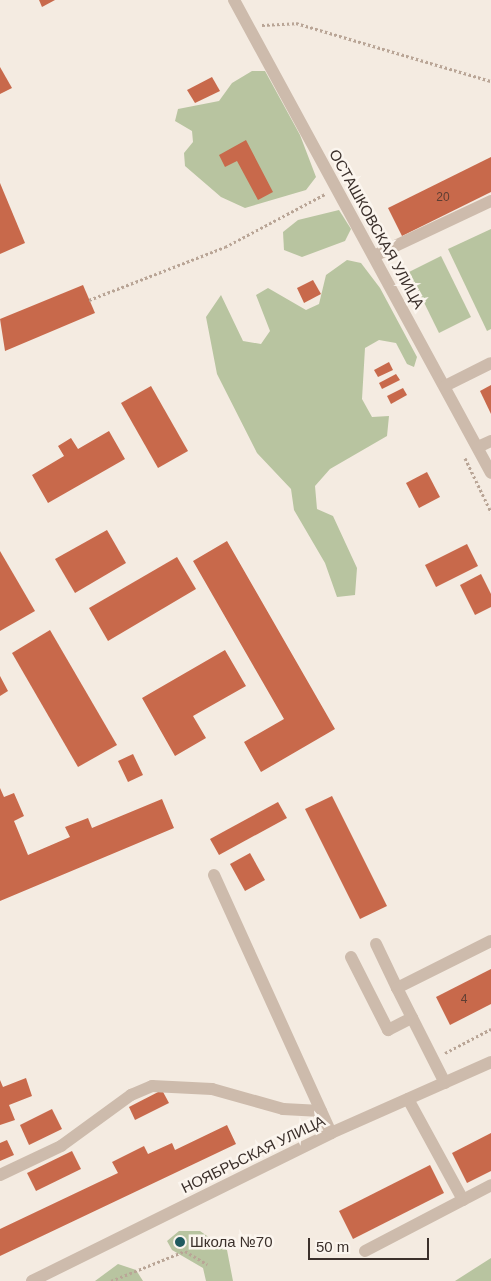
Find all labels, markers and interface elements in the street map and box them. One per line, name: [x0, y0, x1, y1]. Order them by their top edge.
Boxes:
street label: ОСТАШКОВСКАЯ УЛИЦА: [326, 146, 428, 312]
house number: 20: [436, 191, 450, 205]
house number: 4: [461, 993, 467, 1007]
street label: НОЯБРЬСКАЯ УЛИЦА: [178, 1111, 328, 1197]
scale bar: [311, 1228, 432, 1260]
place label: Школа №70: [190, 1233, 273, 1251]
marker: Школа №70: [174, 1236, 186, 1248]
text: 50 m: [316, 1238, 349, 1255]

